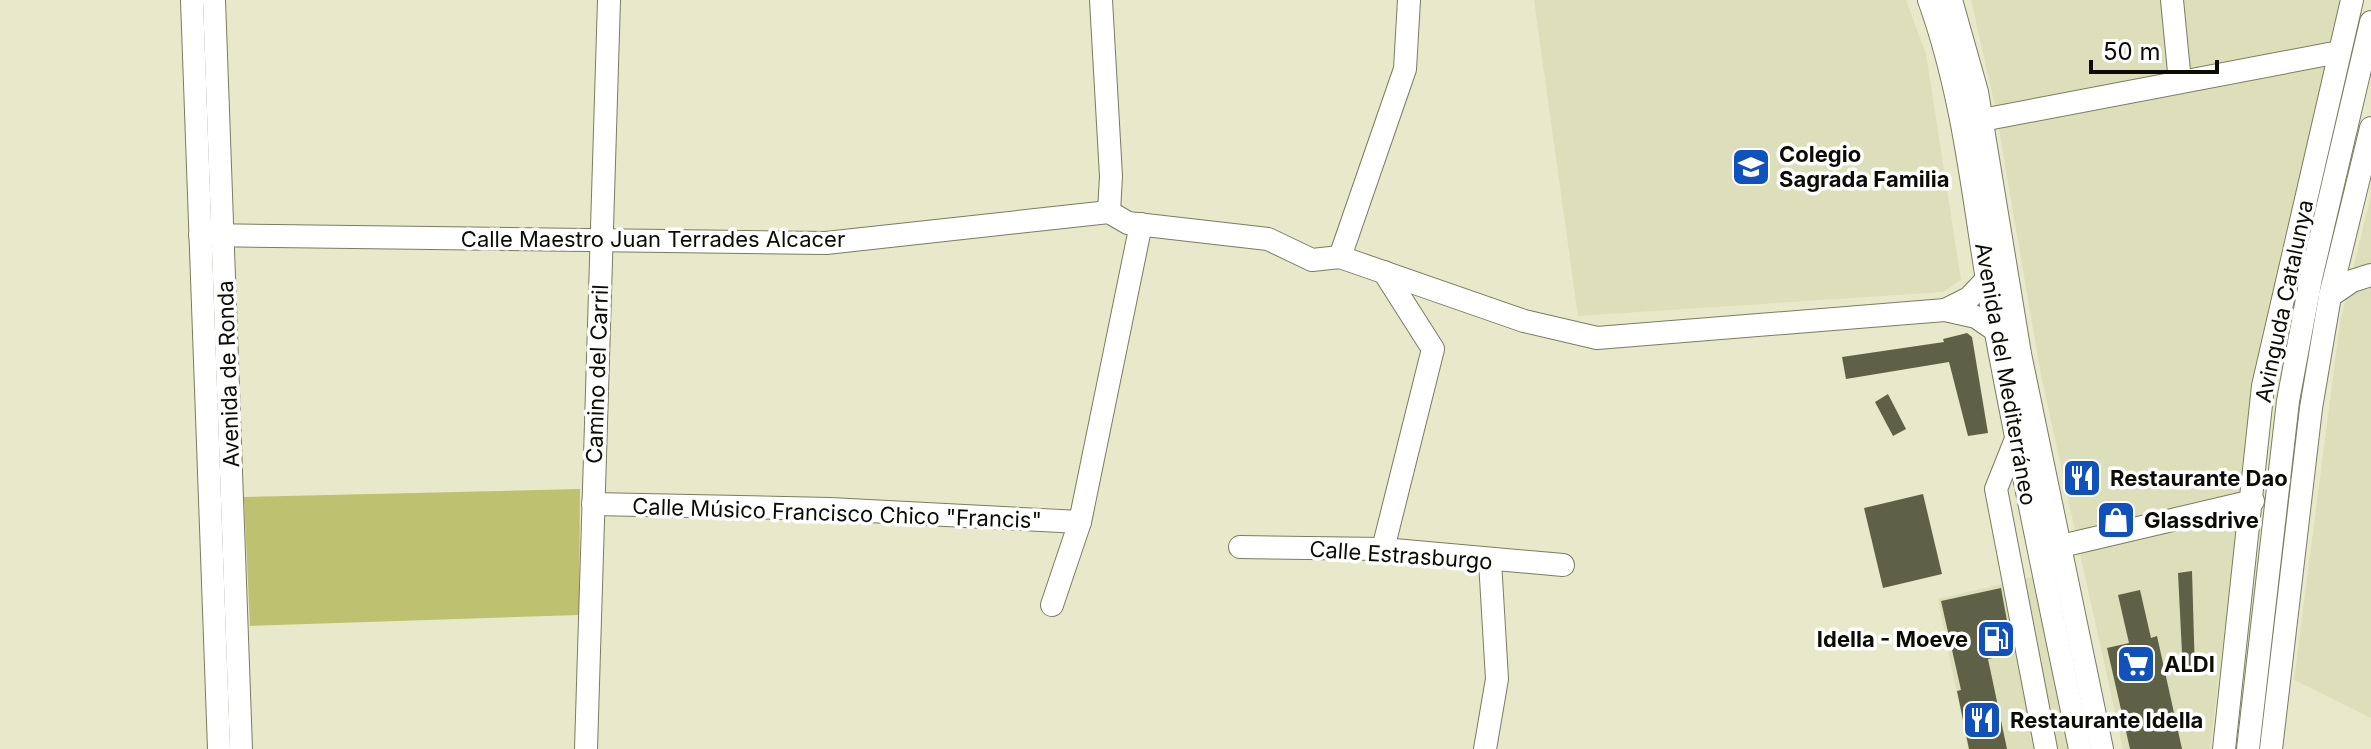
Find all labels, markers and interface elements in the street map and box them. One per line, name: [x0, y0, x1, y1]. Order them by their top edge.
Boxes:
scale bar: [2091, 24, 2217, 74]
text: 50 m: [2103, 37, 2161, 66]
place label: Colegio Sagrada Familia: [1779, 141, 1949, 192]
school or university icon: Colegio Sagrada Familia: [1730, 146, 1772, 188]
street label: Avinguda Catalunya: [2250, 197, 2318, 405]
street label: Calle Maestro Juan Terrades Alcacer: [461, 226, 845, 252]
street label: Avenida del Mediterráneo: [1970, 241, 2042, 507]
street label: Avenida de Ronda: [212, 280, 244, 468]
street label: Camino del Carril: [581, 284, 613, 464]
restaurant icon: Restaurante Dao: [2061, 457, 2103, 499]
place label: Restaurante Dao: [2110, 465, 2288, 491]
street label: Calle Músico Francisco Chico "Francis": [632, 493, 1042, 533]
shop icon: Glassdrive: [2095, 499, 2137, 541]
place label: Glassdrive: [2144, 507, 2259, 533]
street label: Calle Estrasburgo: [1309, 536, 1493, 574]
fuel station icon: Idella - Moeve: [1975, 618, 2017, 660]
place label: Idella - Moeve: [1817, 626, 1968, 652]
supermarket icon: ALDI: [2115, 643, 2157, 685]
place label: ALDI: [2164, 651, 2215, 677]
restaurant icon: Restaurante Idella: [1961, 699, 2003, 741]
place label: Restaurante Idella: [2010, 707, 2203, 733]

